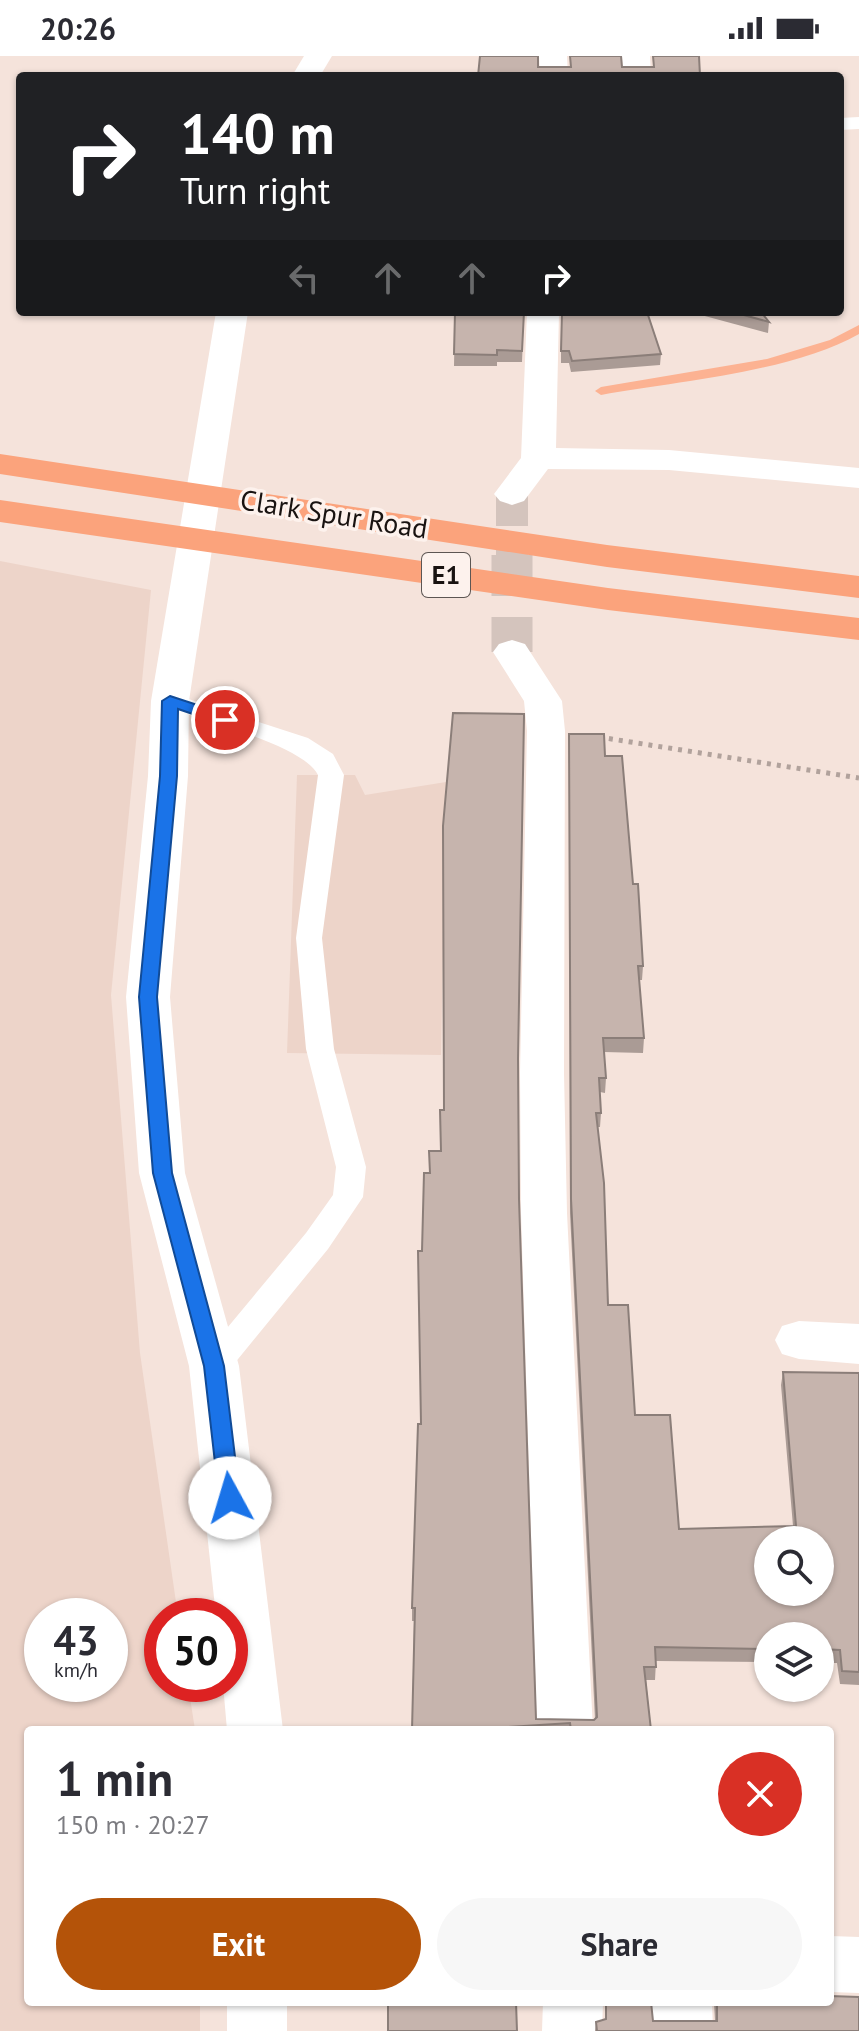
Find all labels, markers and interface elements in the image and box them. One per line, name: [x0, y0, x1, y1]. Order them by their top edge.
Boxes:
text: 20:26: [40, 9, 116, 48]
text: 140 m: [180, 97, 335, 169]
icon: right: [48, 104, 152, 208]
text: Turn right: [180, 167, 330, 214]
icon: left: [282, 256, 326, 300]
icon: ahead: [366, 256, 410, 300]
icon: ahead: [450, 256, 494, 300]
icon: right: [534, 256, 578, 300]
street label: Clark Spur Road: [238, 480, 430, 547]
road number: E1: [422, 553, 470, 597]
pin: [191, 686, 259, 754]
icon: arrive: [203, 698, 247, 742]
position arrow: [188, 1456, 272, 1540]
map controls: [754, 1526, 834, 1702]
button: search: [754, 1526, 834, 1606]
speed limit sign: 50: [144, 1598, 248, 1702]
text: 43: [53, 1614, 99, 1666]
button: layers: [754, 1622, 834, 1702]
text: km/h: [54, 1657, 98, 1683]
text: 1 min: [56, 1747, 173, 1809]
button: close: [718, 1752, 802, 1836]
text: 150 m · 20:27: [56, 1808, 210, 1841]
button: Exit: [56, 1898, 421, 1990]
button: Share: [437, 1898, 802, 1990]

